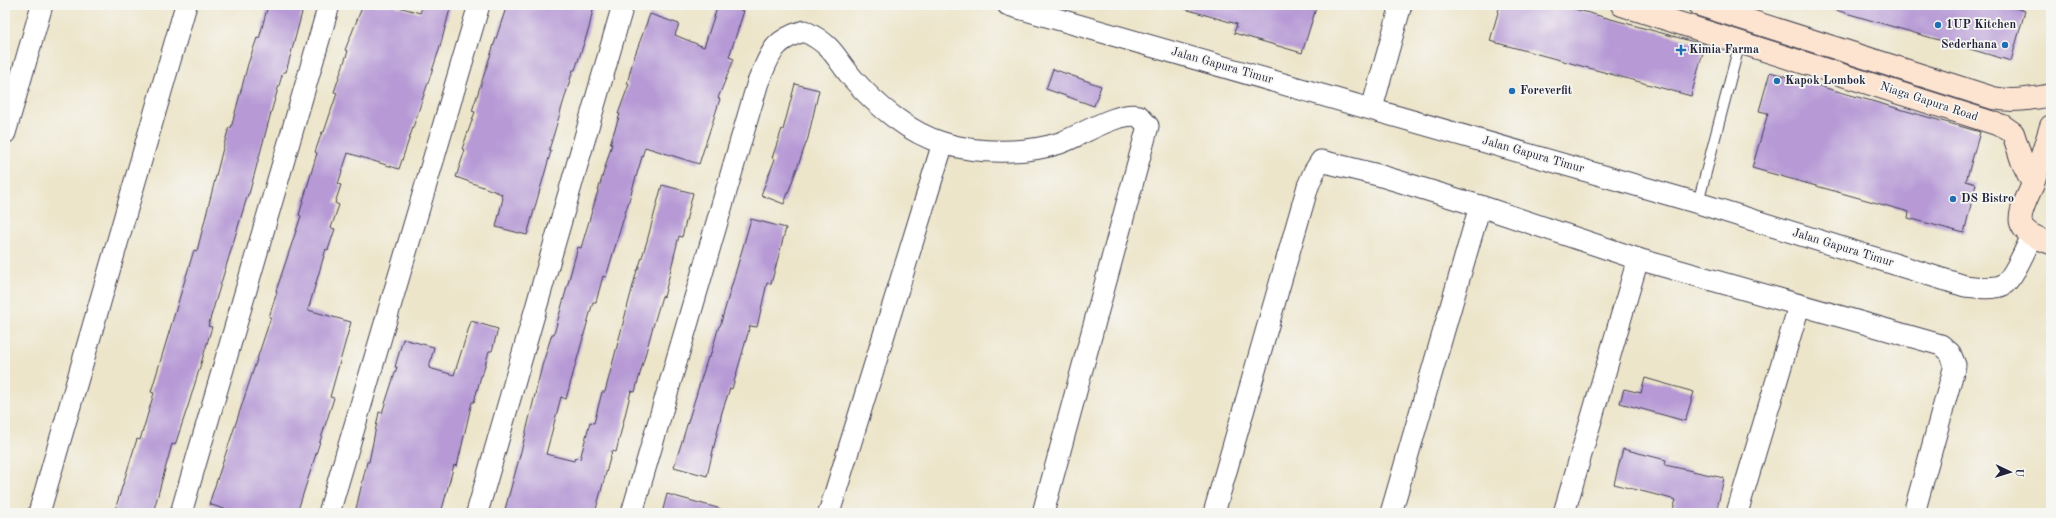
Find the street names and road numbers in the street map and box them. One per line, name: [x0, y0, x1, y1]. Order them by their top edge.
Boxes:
street label: Jalan Gapura Timur: [1170, 46, 1274, 86]
street label: Niaga Gapura Road: [1878, 80, 1980, 124]
street label: Jalan Gapura Timur: [1481, 135, 1585, 175]
street label: Jalan Gapura Timur: [1791, 227, 1895, 269]

